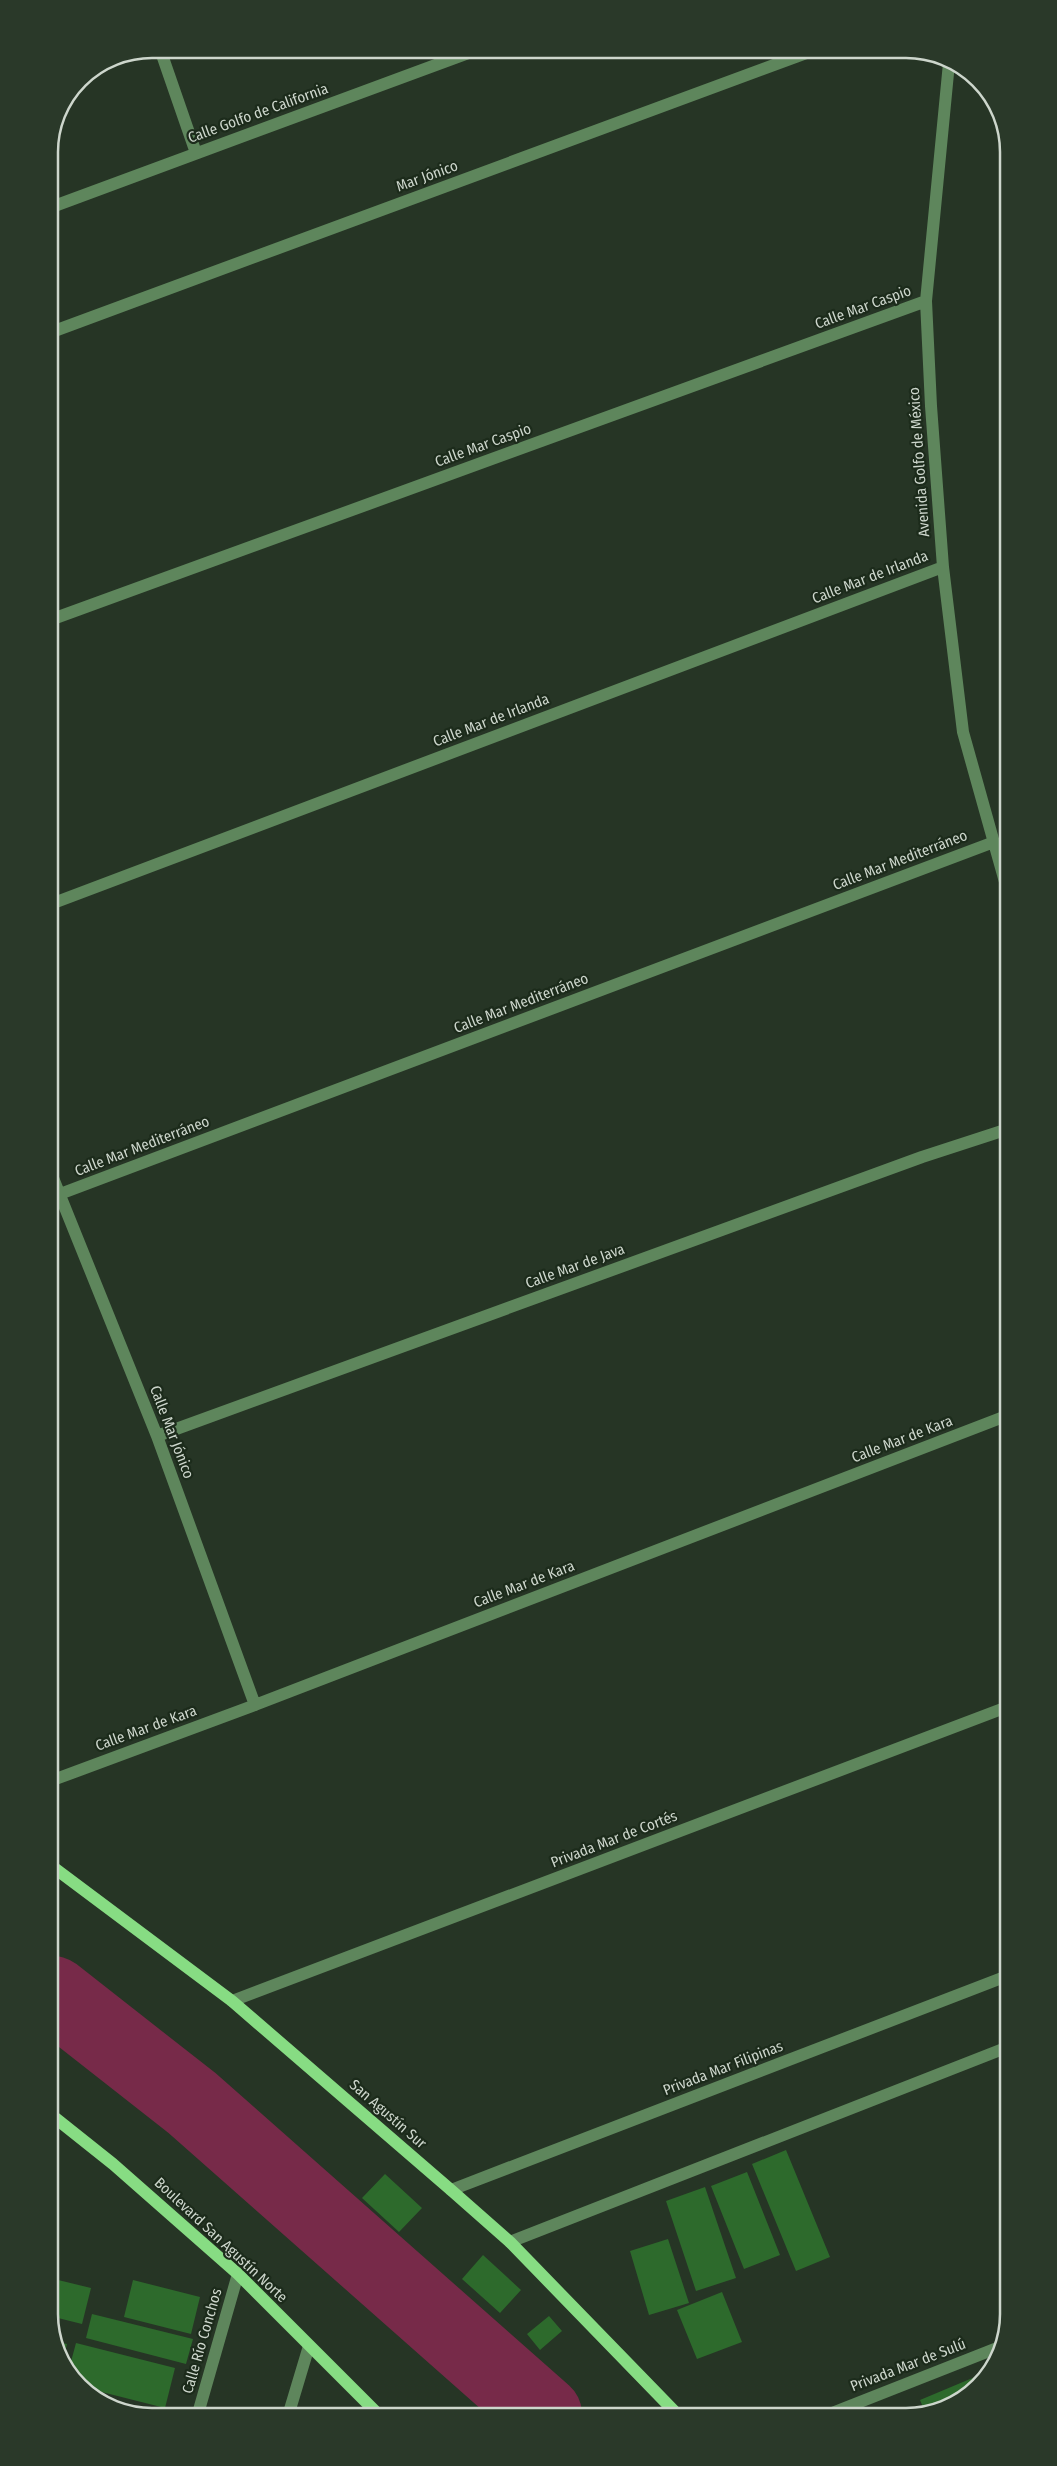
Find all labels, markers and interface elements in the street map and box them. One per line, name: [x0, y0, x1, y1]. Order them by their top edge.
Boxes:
street label: Calle Golfo de California: [186, 79, 330, 147]
street label: Mar Jónico: [394, 156, 460, 195]
street label: Calle Mar Caspio: [812, 281, 914, 333]
street label: Avenida Golfo de México: [905, 386, 933, 537]
street label: Calle Mar Caspio: [432, 419, 534, 471]
street label: Calle Mar de Irlanda: [809, 547, 931, 607]
street label: Calle Mar de Irlanda: [430, 690, 552, 750]
street label: Calle Mar Mediterráneo: [830, 826, 970, 894]
street label: Calle Mar Mediterráneo: [451, 969, 591, 1037]
street label: Calle Mar Mediterráneo: [72, 1112, 212, 1180]
street label: Calle Mar de Java: [523, 1240, 627, 1292]
street label: Calle Mar Jónico: [146, 1383, 198, 1481]
street label: Calle Mar de Kara: [849, 1412, 955, 1466]
street label: Calle Mar de Kara: [471, 1557, 577, 1611]
street label: Calle Mar de Kara: [93, 1701, 199, 1755]
street label: Privada Mar de Cortés: [548, 1807, 680, 1871]
street label: Privada Mar Filipinas: [660, 2037, 786, 2099]
street label: San Agustín Sur: [346, 2076, 431, 2153]
street label: Boulevard San Agustín Norte: [151, 2174, 291, 2306]
street label: Calle Río Conchos: [178, 2286, 226, 2396]
street label: Privada Mar de Sulú: [848, 2335, 968, 2395]

